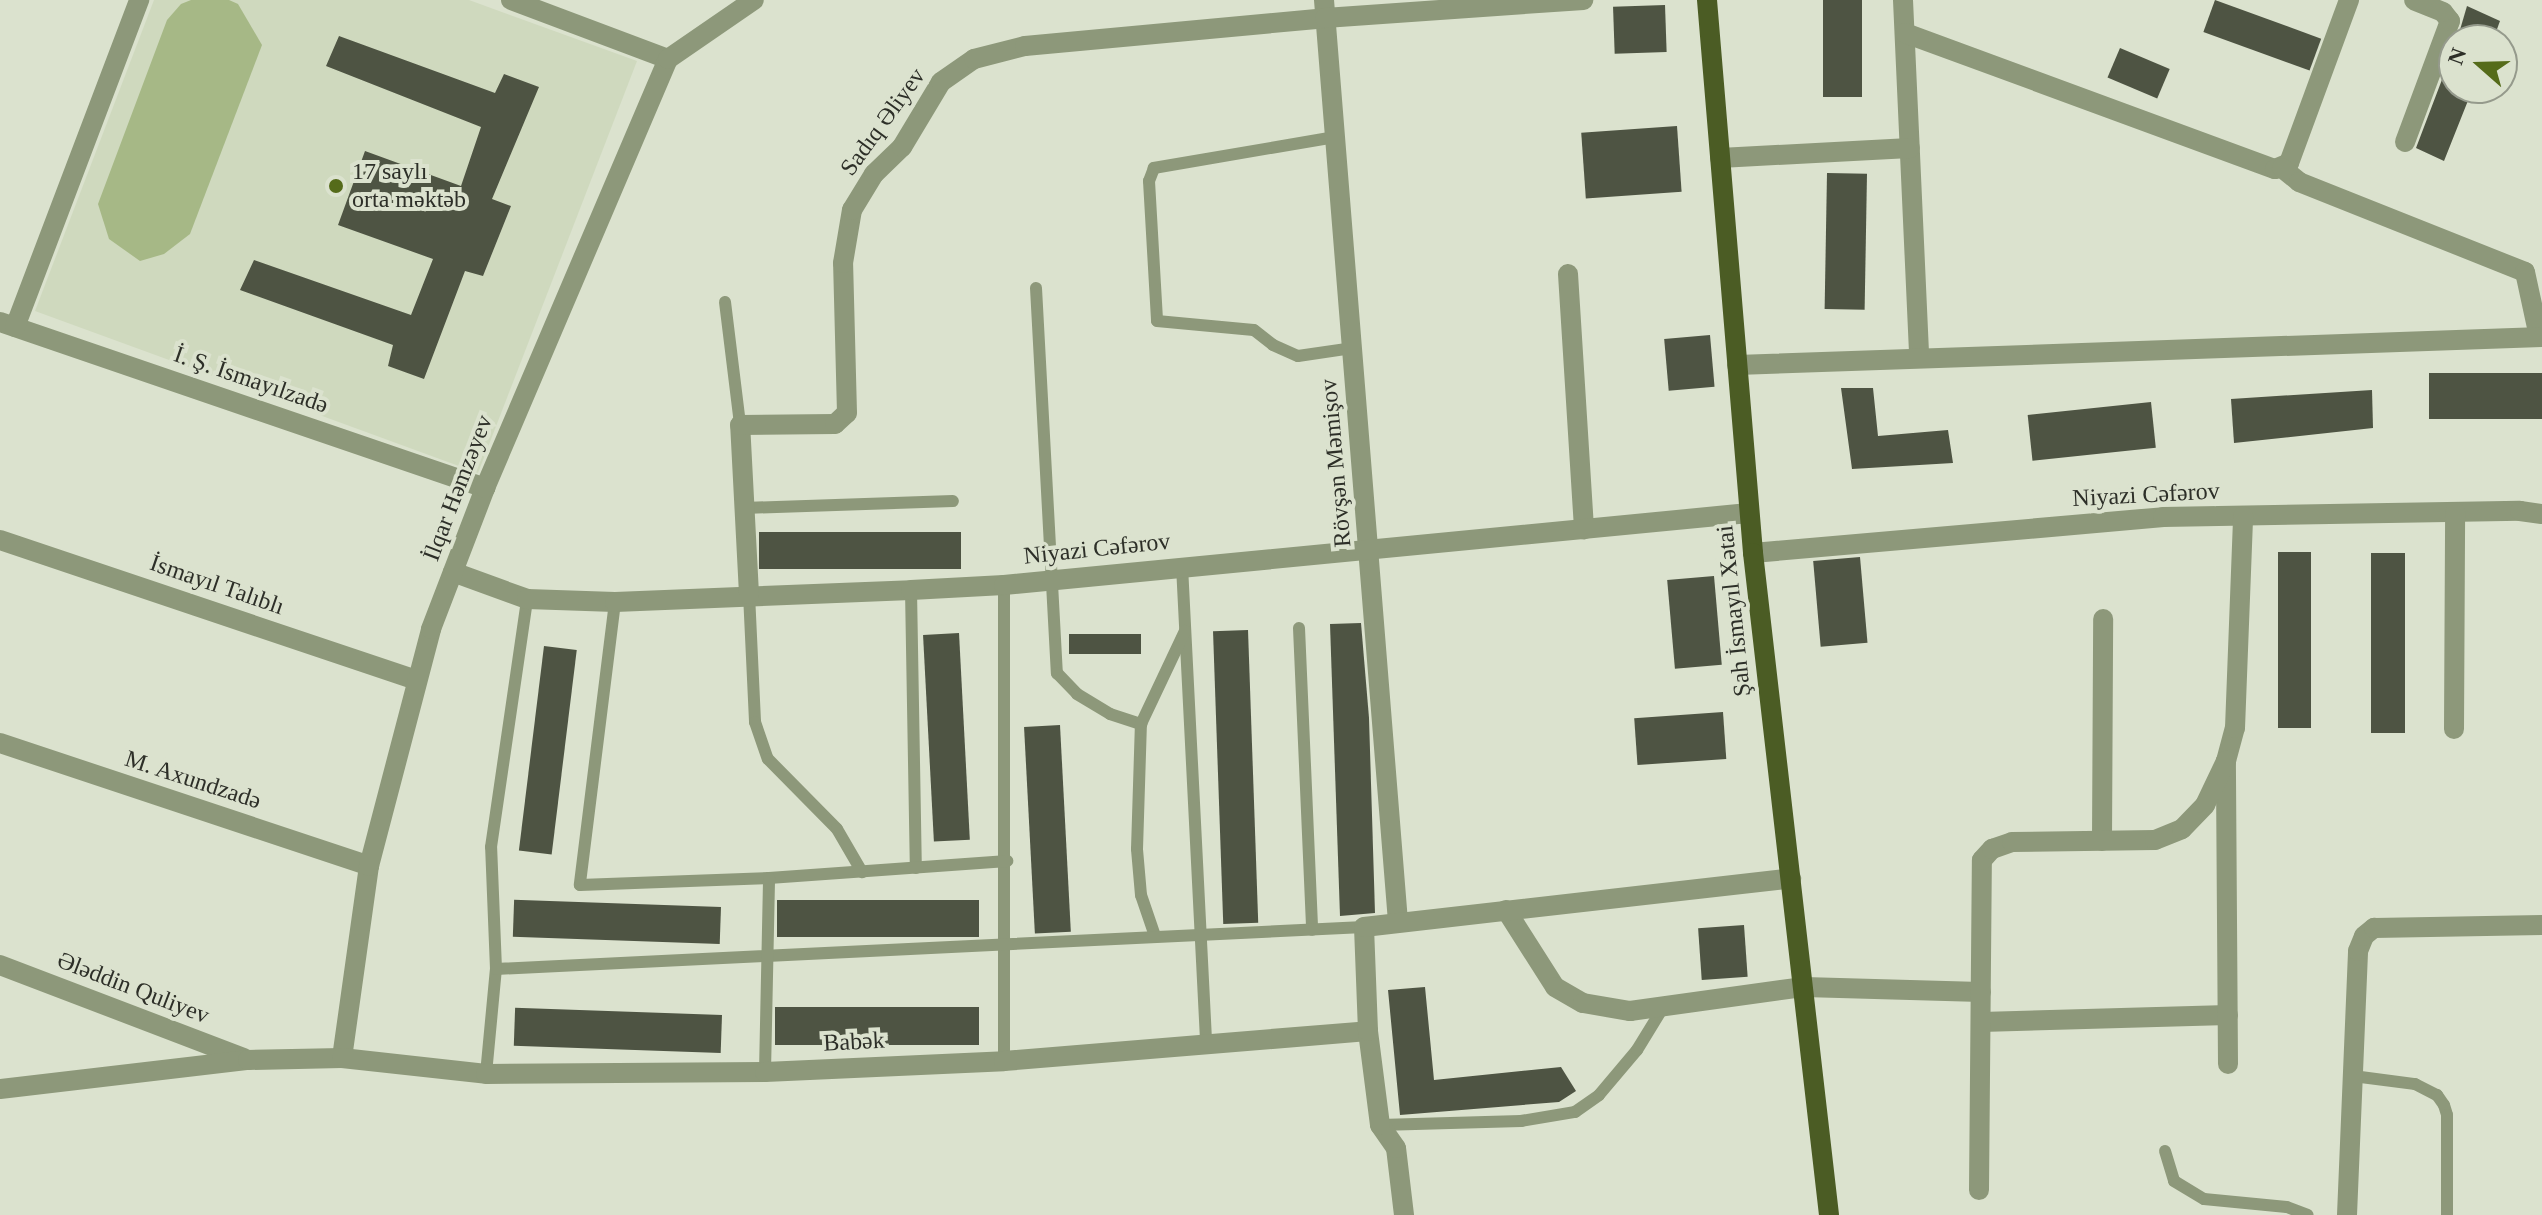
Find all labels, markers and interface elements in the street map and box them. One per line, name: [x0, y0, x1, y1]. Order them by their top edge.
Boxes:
north arrow: [2438, 24, 2518, 104]
text: N: [2442, 45, 2471, 68]
street label: Sadıq Əliyev: [834, 63, 932, 181]
place label: 17 saylı orta məktəb: [352, 158, 466, 214]
marker: 17 saylı orta məktəb: [327, 177, 345, 195]
street label: İ. Ş. İsmayılzadə: [170, 340, 332, 420]
street label: Rövşən Məmişov: [1314, 378, 1358, 548]
street label: İlqar Həmzəyev: [417, 411, 499, 565]
street label: Niyazi Cəfərov: [2072, 477, 2220, 513]
street label: Şah İsmayıl Xətai: [1711, 524, 1757, 698]
street label: Niyazi Cəfərov: [1022, 527, 1172, 571]
street label: İsmayıl Talıblı: [146, 549, 288, 621]
street label: M. Axundzadə: [121, 744, 265, 816]
street label: Ələddin Quliyev: [53, 946, 213, 1030]
street label: Babək: [823, 1026, 885, 1058]

